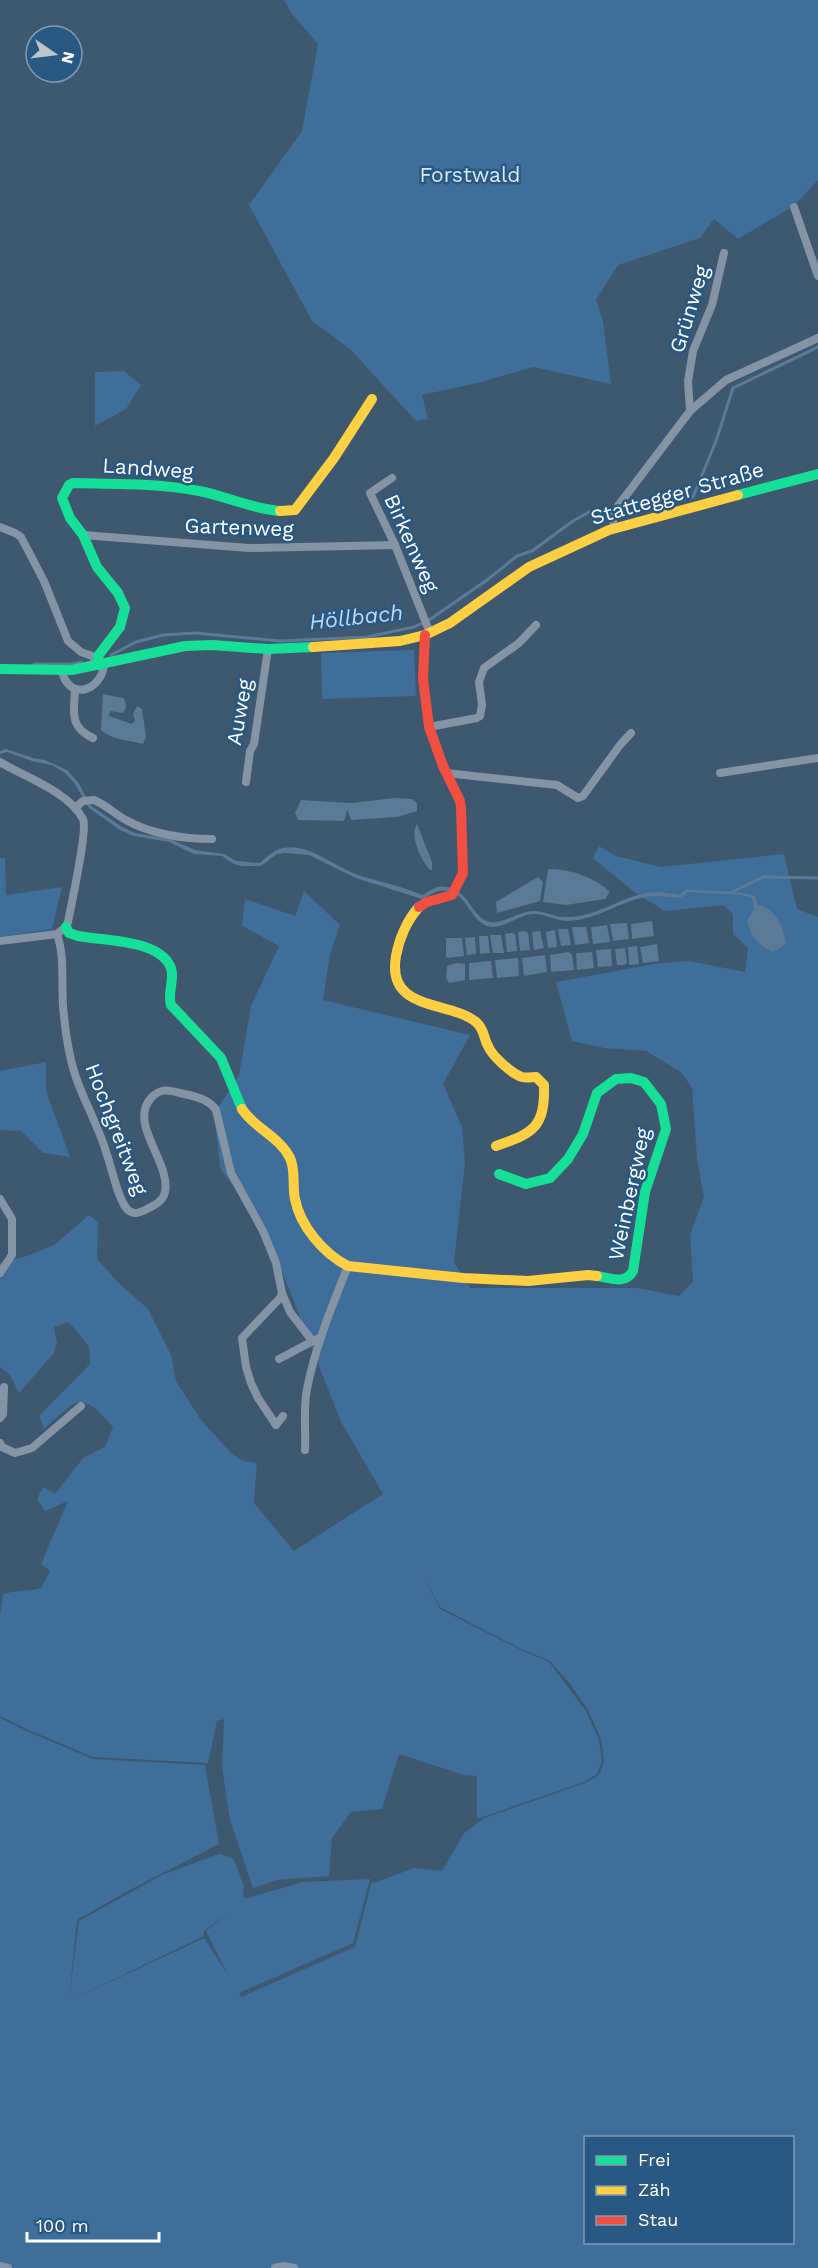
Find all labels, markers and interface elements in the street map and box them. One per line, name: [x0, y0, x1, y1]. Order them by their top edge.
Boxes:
north arrow: [24, 24, 84, 84]
text: N: [57, 49, 79, 66]
park label: Forstwald: [419, 162, 521, 187]
street label: Grünweg: [664, 261, 714, 356]
street label: Landweg: [102, 452, 195, 484]
street label: Stattegger Straße: [587, 456, 767, 530]
street label: Birkenweg: [379, 490, 445, 597]
street label: Gartenweg: [184, 513, 295, 541]
water label: Höllbach: [308, 600, 404, 634]
street label: Auweg: [221, 676, 257, 747]
street label: Hochgreitweg: [80, 1060, 154, 1199]
street label: Weinbergweg: [603, 1125, 655, 1263]
legend: [584, 2136, 794, 2244]
text: Frei: [638, 2149, 670, 2170]
text: Zäh: [638, 2179, 671, 2200]
scale bar: [27, 2205, 159, 2243]
text: Stau: [638, 2209, 678, 2230]
text: 100 m: [36, 2215, 89, 2236]

